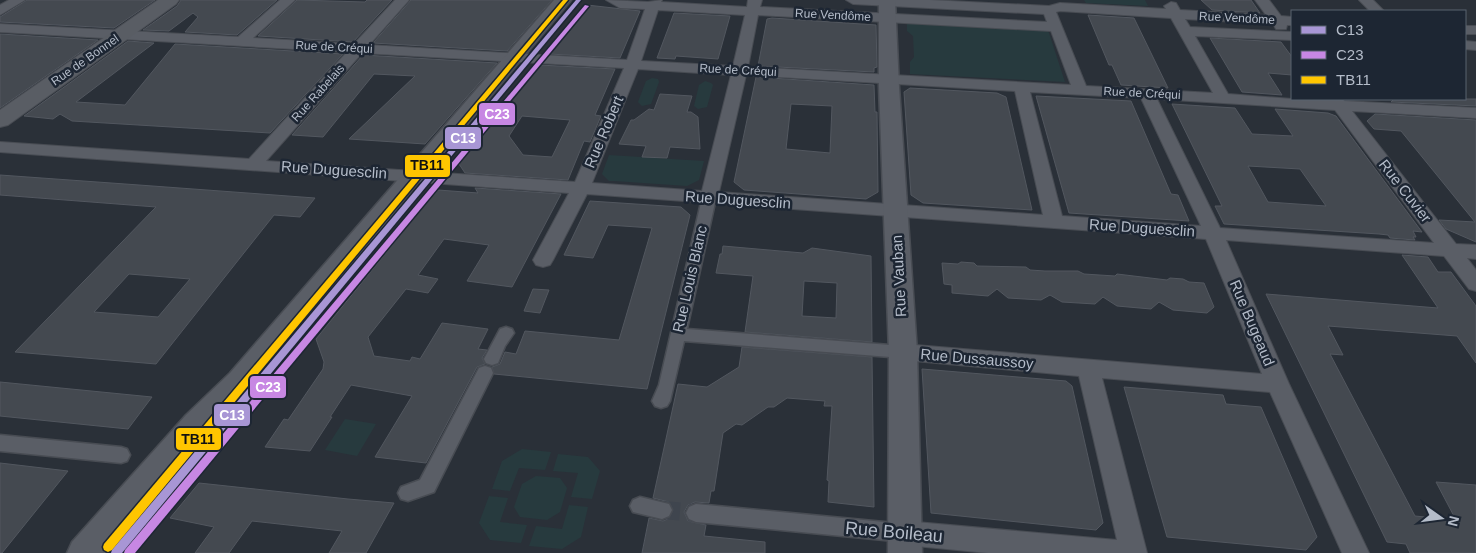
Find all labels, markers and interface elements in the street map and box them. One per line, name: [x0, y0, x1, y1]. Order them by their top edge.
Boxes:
street label: Rue Vendôme: [795, 6, 872, 24]
street label: Rue Vendôme: [1199, 9, 1276, 27]
legend: [1291, 10, 1466, 100]
text: C13: [1336, 21, 1364, 38]
street label: Rue de Bonnel: [48, 31, 122, 89]
street label: Rue de Créqui: [295, 38, 373, 56]
text: C23: [1336, 46, 1364, 63]
street label: Rue de Créqui: [699, 61, 777, 79]
street label: Rue Rabelais: [289, 62, 347, 124]
text: TB11: [1336, 71, 1371, 88]
street label: Rue de Créqui: [1103, 84, 1181, 102]
street label: Rue Robert: [581, 92, 627, 170]
line badge: C23: [478, 102, 516, 126]
text: C23: [484, 106, 510, 122]
line badge: C13: [444, 126, 482, 150]
text: C13: [450, 130, 476, 146]
line badge: TB11: [404, 154, 451, 178]
street label: Rue Cuvier: [1376, 156, 1435, 225]
street label: Rue Duguesclin: [281, 157, 387, 182]
text: TB11: [410, 157, 444, 173]
street label: Rue Duguesclin: [685, 187, 791, 212]
street label: Rue Duguesclin: [1089, 215, 1195, 240]
street label: Rue Louis Blanc: [669, 223, 710, 334]
street label: Rue Vauban: [888, 234, 909, 318]
street label: Rue Bugeaud: [1227, 277, 1278, 368]
street label: Rue Dussaussoy: [920, 345, 1035, 372]
line badge: C23: [249, 375, 287, 399]
text: C23: [255, 379, 281, 395]
line badge: C13: [213, 403, 251, 427]
text: C13: [219, 407, 245, 423]
line badge: TB11: [175, 427, 222, 451]
text: TB11: [181, 431, 215, 447]
north arrow: [1416, 493, 1466, 543]
text: N: [1445, 514, 1463, 528]
street label: Rue Boileau: [844, 518, 944, 546]

